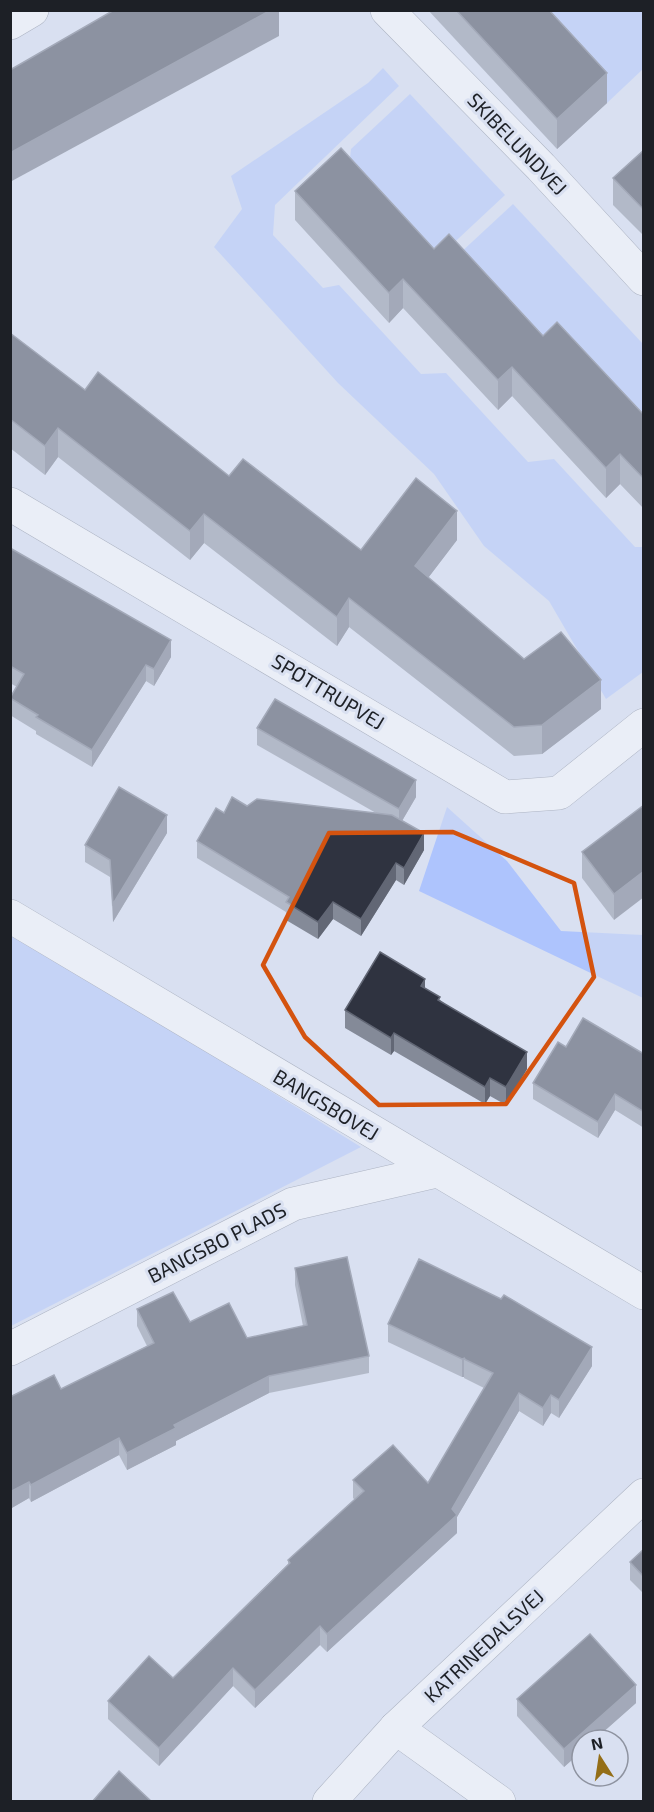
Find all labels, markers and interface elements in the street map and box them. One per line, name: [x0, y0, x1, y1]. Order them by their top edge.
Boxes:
street label: SKIBELUNDVEJ: [463, 87, 572, 199]
street label: SPØTTRUPVEJ: [268, 648, 389, 734]
street label: BANGSBOVEJ: [270, 1063, 384, 1145]
street label: BANGSBO PLADS: [143, 1197, 290, 1287]
street label: KATRINEDALSVEJ: [418, 1584, 548, 1707]
north arrow: [570, 1728, 630, 1788]
text: N: [589, 1732, 604, 1753]

